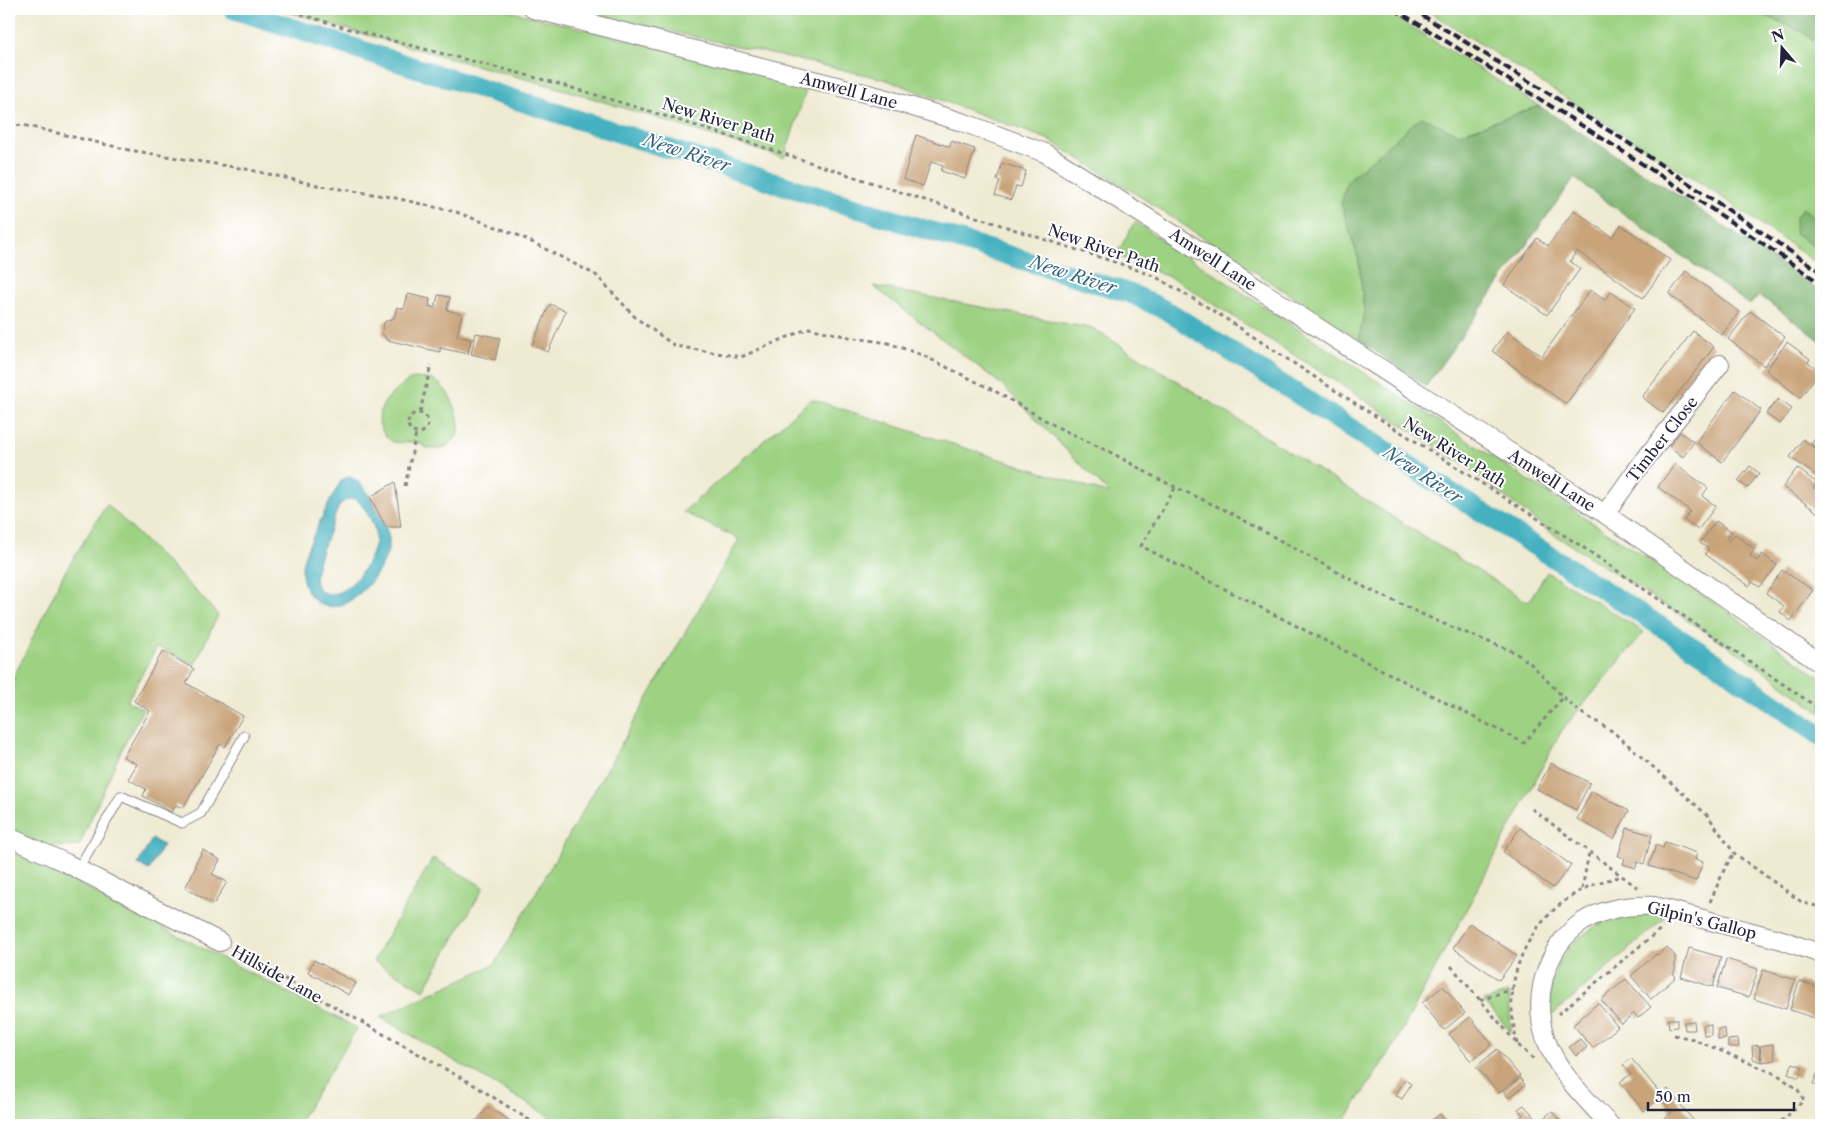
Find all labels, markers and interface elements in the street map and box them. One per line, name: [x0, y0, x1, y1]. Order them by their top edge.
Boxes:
north arrow: [1758, 22, 1808, 72]
text: N: [1769, 25, 1786, 46]
street label: Amwell Lane: [797, 67, 900, 113]
street label: New River Path: [660, 93, 778, 147]
water label: New River: [639, 128, 735, 178]
street label: New River Path: [1045, 220, 1163, 276]
street label: Amwell Lane: [1165, 223, 1260, 295]
water label: New River: [1027, 251, 1119, 299]
street label: Timber Close: [1622, 392, 1702, 486]
street label: New River Path: [1400, 413, 1510, 491]
water label: New River: [1379, 441, 1467, 509]
street label: Amwell Lane: [1504, 444, 1599, 516]
street label: Gilpin's Gallop: [1645, 897, 1759, 943]
street label: Hillside Lane: [228, 941, 326, 1007]
scale bar: [1648, 1079, 1794, 1111]
text: 50 m: [1655, 1087, 1691, 1106]

